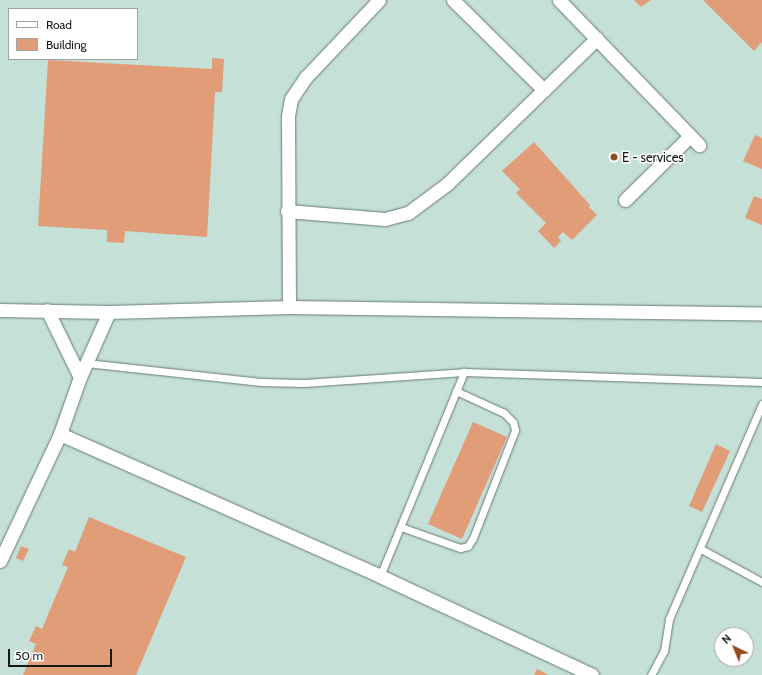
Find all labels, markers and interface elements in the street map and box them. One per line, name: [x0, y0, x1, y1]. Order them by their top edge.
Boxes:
legend: [8, 8, 138, 60]
text: Road: [46, 17, 72, 32]
text: Building: [46, 37, 87, 52]
place label: E - services: [622, 149, 684, 165]
marker: E - services: [609, 152, 619, 162]
north arrow: [714, 627, 754, 667]
text: N: [719, 631, 734, 647]
scale bar: [10, 641, 114, 667]
text: 50 m: [15, 648, 43, 663]

